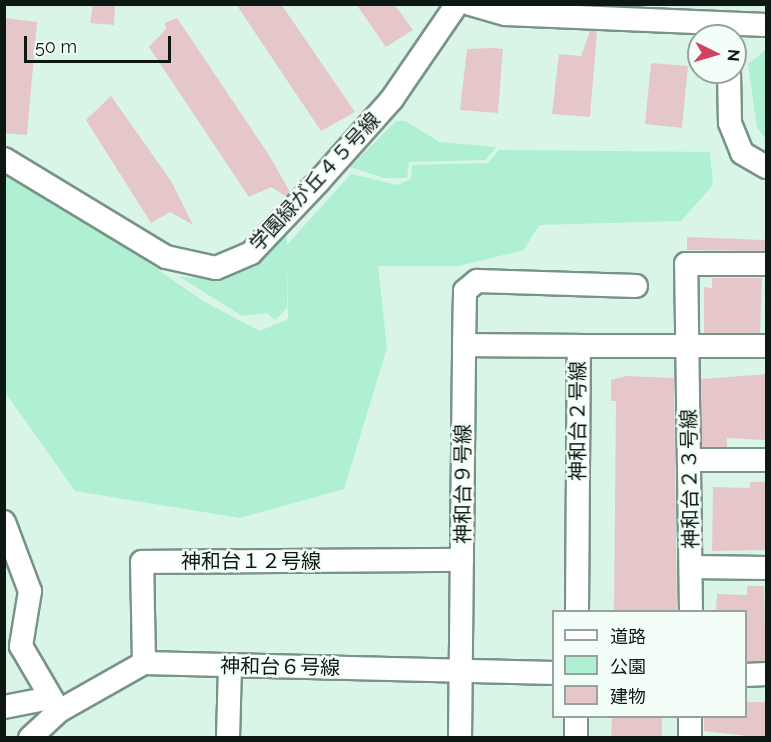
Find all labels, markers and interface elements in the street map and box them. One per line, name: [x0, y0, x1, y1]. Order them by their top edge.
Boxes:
scale bar: [27, 24, 174, 62]
north arrow: [687, 24, 747, 84]
text: 50 m: [35, 36, 77, 57]
text: N: [723, 49, 743, 62]
street label: 学園緑が丘４５号線: [245, 108, 385, 256]
street label: 神和台２号線: [566, 361, 590, 481]
street label: 神和台２３号線: [677, 409, 703, 549]
street label: 神和台９号線: [451, 424, 475, 544]
street label: 神和台１２号線: [181, 549, 321, 573]
legend: [552, 610, 747, 718]
text: 道路: [610, 626, 646, 647]
street label: 神和台６号線: [220, 654, 340, 680]
text: 公園: [610, 656, 646, 677]
text: 建物: [610, 686, 646, 707]

